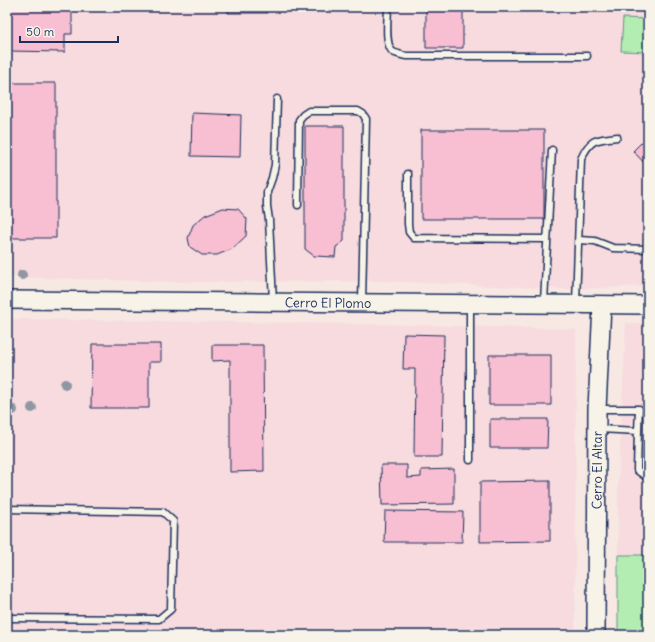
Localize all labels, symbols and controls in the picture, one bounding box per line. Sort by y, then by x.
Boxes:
scale bar [20,18,118,44]
text: 50 m [26,24,55,39]
street label: Cerro El Plomo [285,294,371,311]
street label: Cerro El Altar [588,430,605,509]

